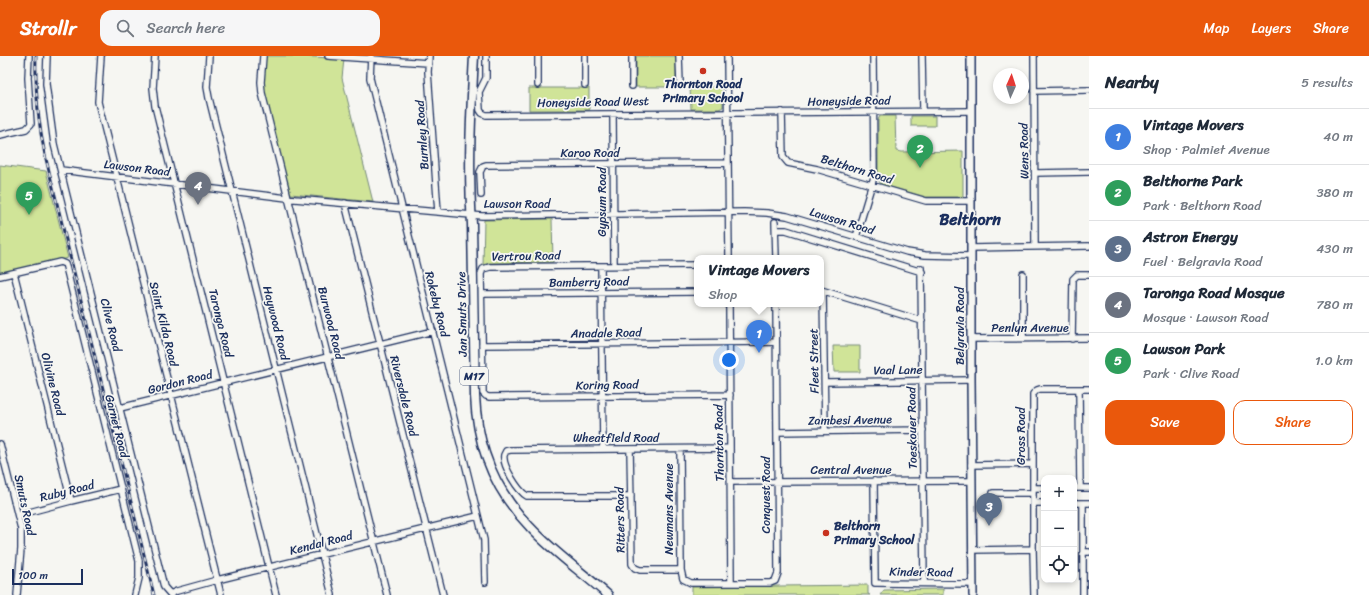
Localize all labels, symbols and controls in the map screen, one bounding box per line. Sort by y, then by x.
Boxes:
search box [100,10,380,46]
text: Strollr [20,12,76,45]
text: Search here [146,15,225,41]
text: Map [1204,16,1229,41]
text: Layers [1251,16,1291,41]
text: Share [1313,16,1349,41]
icon: search [114,17,136,39]
marker: Thornton Road Primary School [698,66,708,76]
text: Nearby [1105,67,1159,97]
north arrow [993,68,1029,104]
text: 5 results [1301,71,1353,94]
place label: Thornton Road Primary School [663,73,744,109]
street label: Honeyside Road [807,89,891,113]
street label: Honeyside Road West [537,90,649,114]
street label: Burnley Road [409,99,435,171]
text: Vintage Movers [1143,112,1244,138]
street label: Wens Road [1012,122,1035,179]
text: 1 [1115,125,1121,148]
text: 40 m [1323,125,1353,148]
pin: 2 [907,135,933,168]
text: Shop · Palmiet Avenue [1143,138,1270,161]
street label: Karoo Road [560,142,621,164]
street label: Belthorn Road [818,148,897,191]
street label: Lawson Road [103,153,173,183]
street label: Gypsum Road [591,167,613,237]
text: Belthorne Park [1143,168,1243,194]
pin: 4 [185,172,211,205]
text: 2 [1114,181,1122,204]
text: 380 m [1316,181,1353,204]
pin: 5 [16,182,42,215]
street label: Lawson Road [484,193,552,215]
text: Park · Belthorn Road [1143,194,1261,217]
street label: Lawson Road [807,201,879,242]
district label: Belthorn [939,205,1001,234]
text: Astron Energy [1143,224,1238,250]
text: 3 [1114,237,1122,260]
text: 430 m [1316,237,1353,260]
street label: Vertrou Road [491,244,562,268]
text: Fuel · Belgravia Road [1143,250,1262,273]
popup [694,255,824,307]
text: Vintage Movers [709,257,809,283]
street label: Rokeby Road [418,269,456,341]
street label: Bamberry Road [549,270,630,294]
street label: Jan Smuts Drive [450,271,474,358]
street label: Saint Kilda Road [143,279,185,369]
text: Taronga Road Mosque [1143,280,1285,306]
street label: Haywood Road [256,283,296,364]
text: Shop [709,283,737,306]
street label: Burwood Road [311,284,351,363]
street label: Belgravia Road [949,285,971,365]
street label: Taronga Road [202,286,241,361]
text: 4 [1114,293,1122,316]
text: 780 m [1316,293,1353,316]
street label: Clive Road [94,296,128,355]
text: Mosque · Lawson Road [1143,306,1268,329]
street label: Penlyn Avenue [991,317,1069,339]
pin: 1 [746,320,772,353]
street label: Anadale Road [569,321,643,345]
street label: Fleet Street [802,328,826,394]
text: Lawson Park [1143,336,1225,362]
text: 5 [1114,349,1122,372]
text: 1.0 km [1315,349,1353,372]
street label: Olivine Road [35,350,72,420]
your location [719,350,739,370]
street label: Riversdale Road [383,353,425,440]
street label: Vaal Lane [873,359,923,381]
text: Park · Clive Road [1143,362,1239,385]
street label: Gordon Road [145,363,216,401]
road number: M17 [460,367,488,385]
street label: Koring Road [575,373,640,397]
street label: Toeskouer Road [900,385,924,469]
street label: Garnet Road [99,392,136,462]
button: Save [1105,400,1225,445]
button: Share [1233,400,1353,445]
street label: Thornton Road [707,404,731,482]
street label: Gross Road [1010,405,1032,465]
street label: Zambesi Avenue [808,408,892,432]
street label: Wheatfield Road [573,427,660,449]
street label: Conquest Road [755,456,777,534]
street label: Central Avenue [810,459,892,481]
street label: Newmans Avenue [658,463,680,555]
street label: Smuts Road [8,472,43,539]
street label: Ruby Road [37,473,97,508]
map controls [1041,475,1077,583]
button: + [1041,475,1077,511]
street label: Ritters Road [608,486,632,553]
pin: 3 [976,493,1002,526]
button: − [1041,511,1077,547]
place label: Belthorn Primary School [834,515,915,551]
street label: Kendal Road [287,524,357,561]
marker: Belthorn Primary School [821,528,831,538]
button: locate [1041,547,1077,583]
street label: Kinder Road [889,560,954,584]
text: 100 m [18,566,48,585]
scale bar [12,567,83,586]

